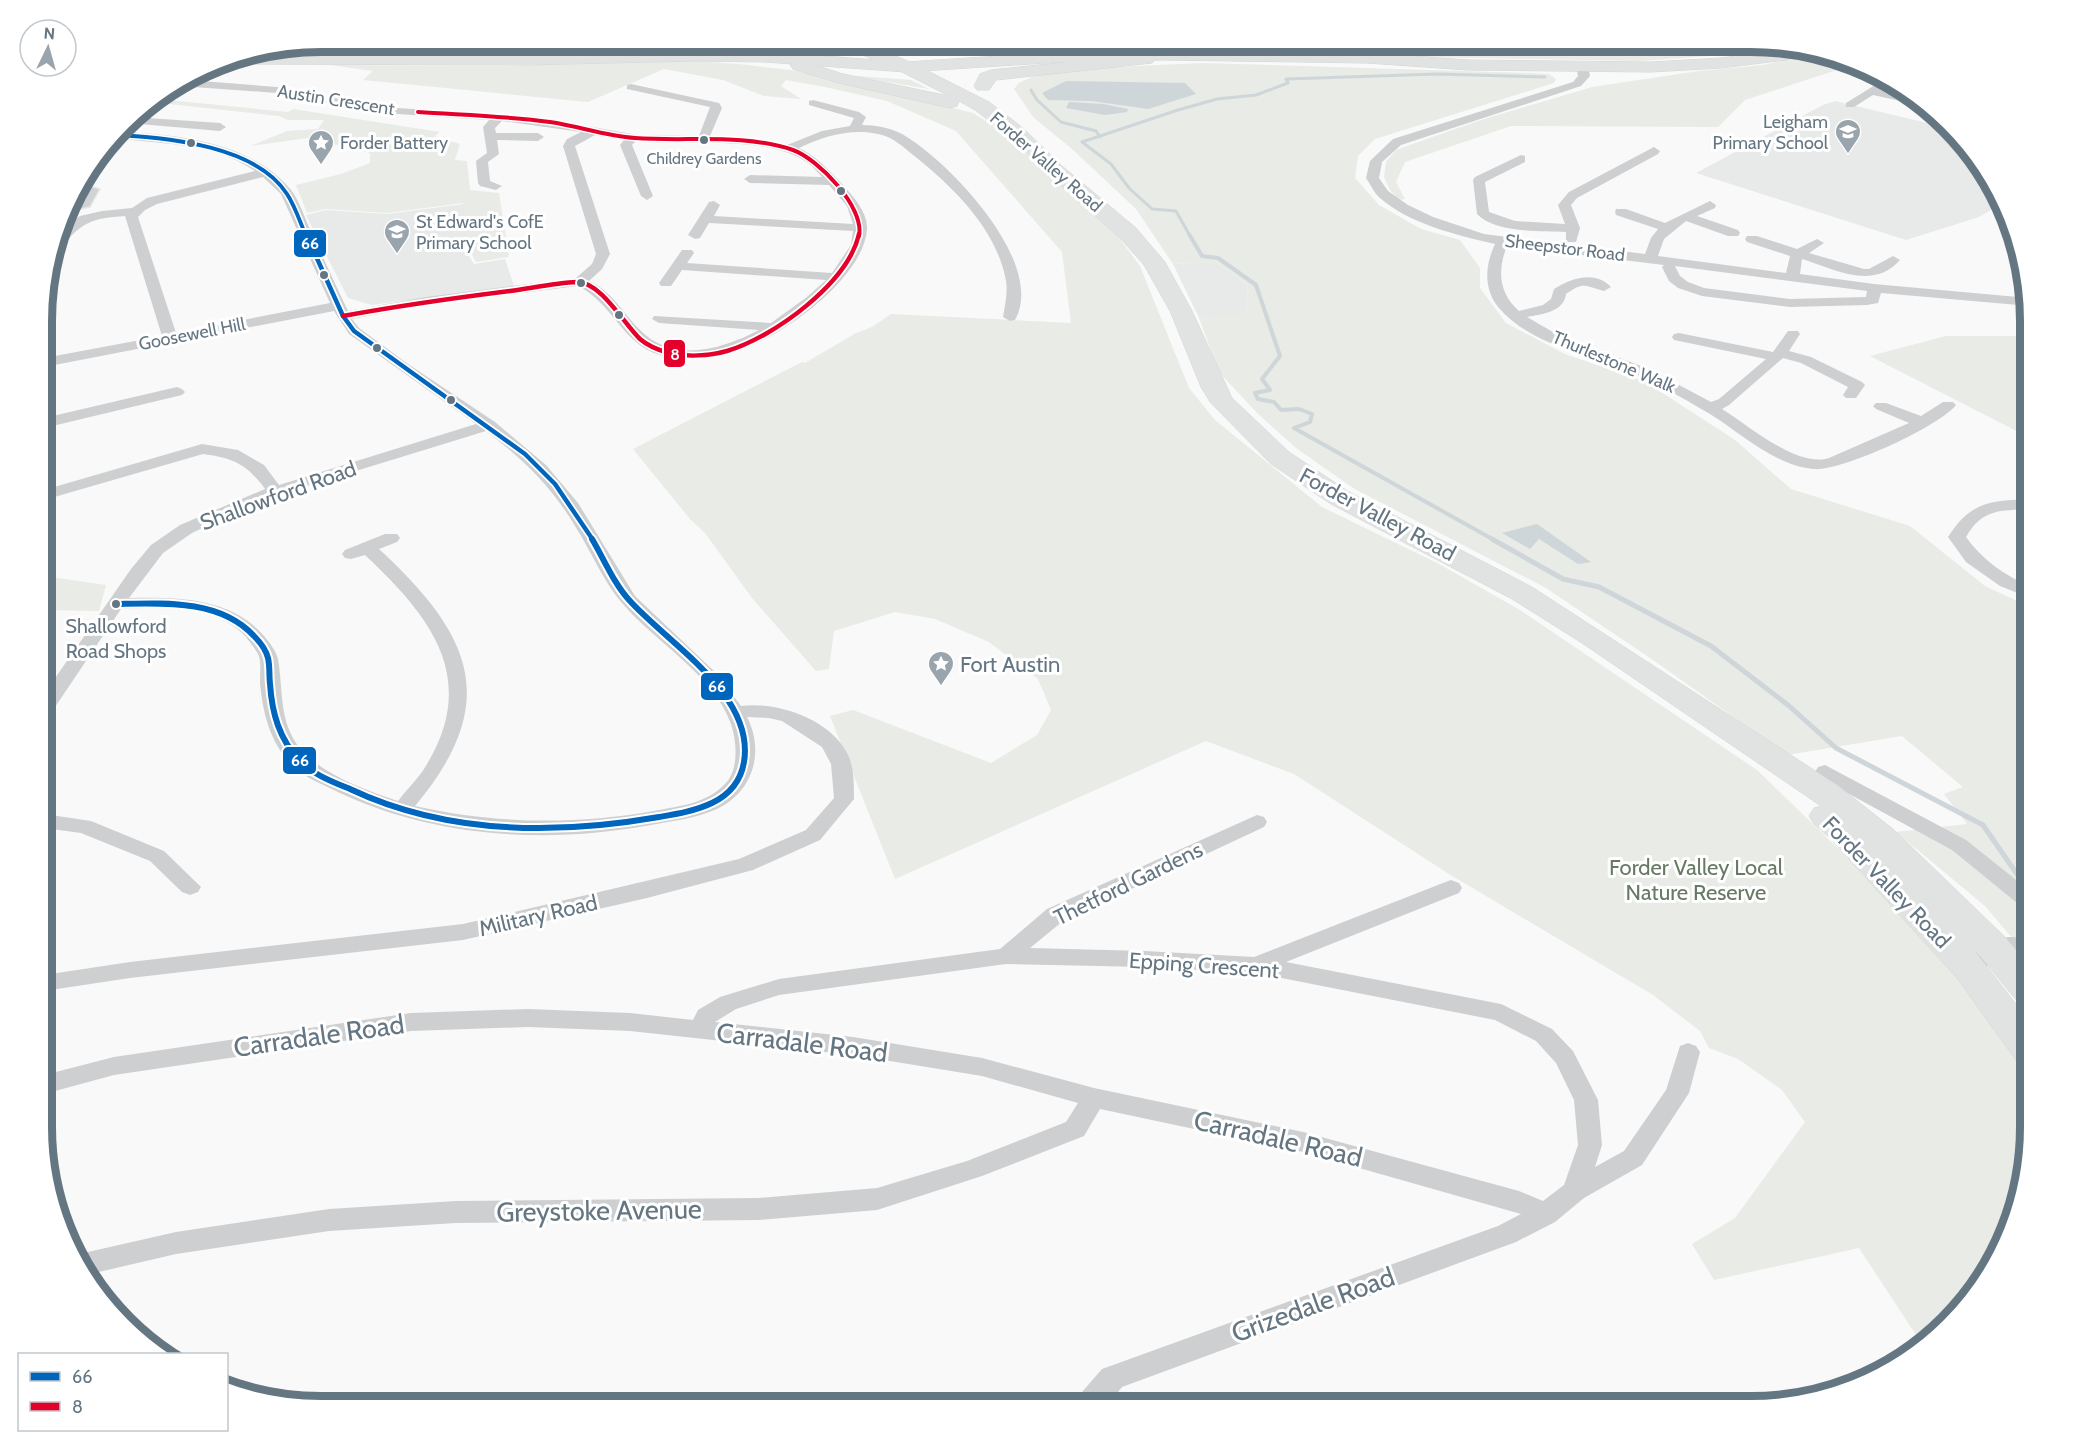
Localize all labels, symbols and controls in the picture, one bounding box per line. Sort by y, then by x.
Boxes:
north arrow [18,18,78,78]
text: N [43,24,56,44]
street label: Austin Crescent [276,80,396,120]
street label: Forder Valley Road [985,107,1107,217]
place label: Leigham Primary School [1713,111,1829,154]
school or university icon: Leigham Primary School [1833,117,1863,155]
place icon: Forder Battery [306,128,336,166]
place label: Forder Battery [340,132,448,154]
marker: Childrey Gardens [698,134,710,146]
unlabelled marker [185,137,197,149]
place label: Childrey Gardens [646,149,762,168]
unlabelled marker [835,185,847,197]
place label: St Edward's CofE Primary School [416,211,544,254]
school or university icon: St Edward's CofE Primary School [382,217,412,255]
line badge: 66 [293,229,327,258]
street label: Sheepstor Road [1504,230,1626,266]
text: 66 [301,234,319,253]
unlabelled marker [318,269,330,281]
unlabelled marker [575,277,587,289]
unlabelled marker [613,309,625,321]
street label: Goosewell Hill [137,313,248,355]
street label: Thurlestone Walk [1549,326,1680,398]
line badge: 8 [663,339,686,368]
unlabelled marker [371,342,383,354]
text: 8 [670,345,680,364]
unlabelled marker [445,394,457,406]
street label: Shallowford Road [196,455,360,536]
street label: Forder Valley Road [1295,462,1460,567]
marker: Shallowford Road Shops [110,598,122,610]
place label: Shallowford Road Shops [65,614,167,663]
place icon: Fort Austin [926,649,956,687]
place label: Fort Austin [960,651,1060,678]
line badge: 66 [700,672,734,701]
text: 66 [708,677,726,696]
line badge: 66 [282,746,317,775]
text: 66 [291,751,309,770]
street label: Forder Valley Road [1817,811,1956,954]
street label: Thetford Gardens [1049,836,1207,931]
park label: Forder Valley Local Nature Reserve [1609,854,1784,906]
street label: Military Road [476,889,600,942]
street label: Epping Crescent [1128,947,1281,984]
street label: Carradale Road [231,1007,406,1064]
street label: Carradale Road [715,1016,889,1069]
street label: Carradale Road [1191,1103,1366,1174]
street label: Greystoke Avenue [496,1192,702,1229]
street label: Grizedale Road [1227,1260,1399,1349]
legend [18,1353,228,1431]
text: 66 [72,1366,92,1388]
text: 8 [72,1396,83,1418]

